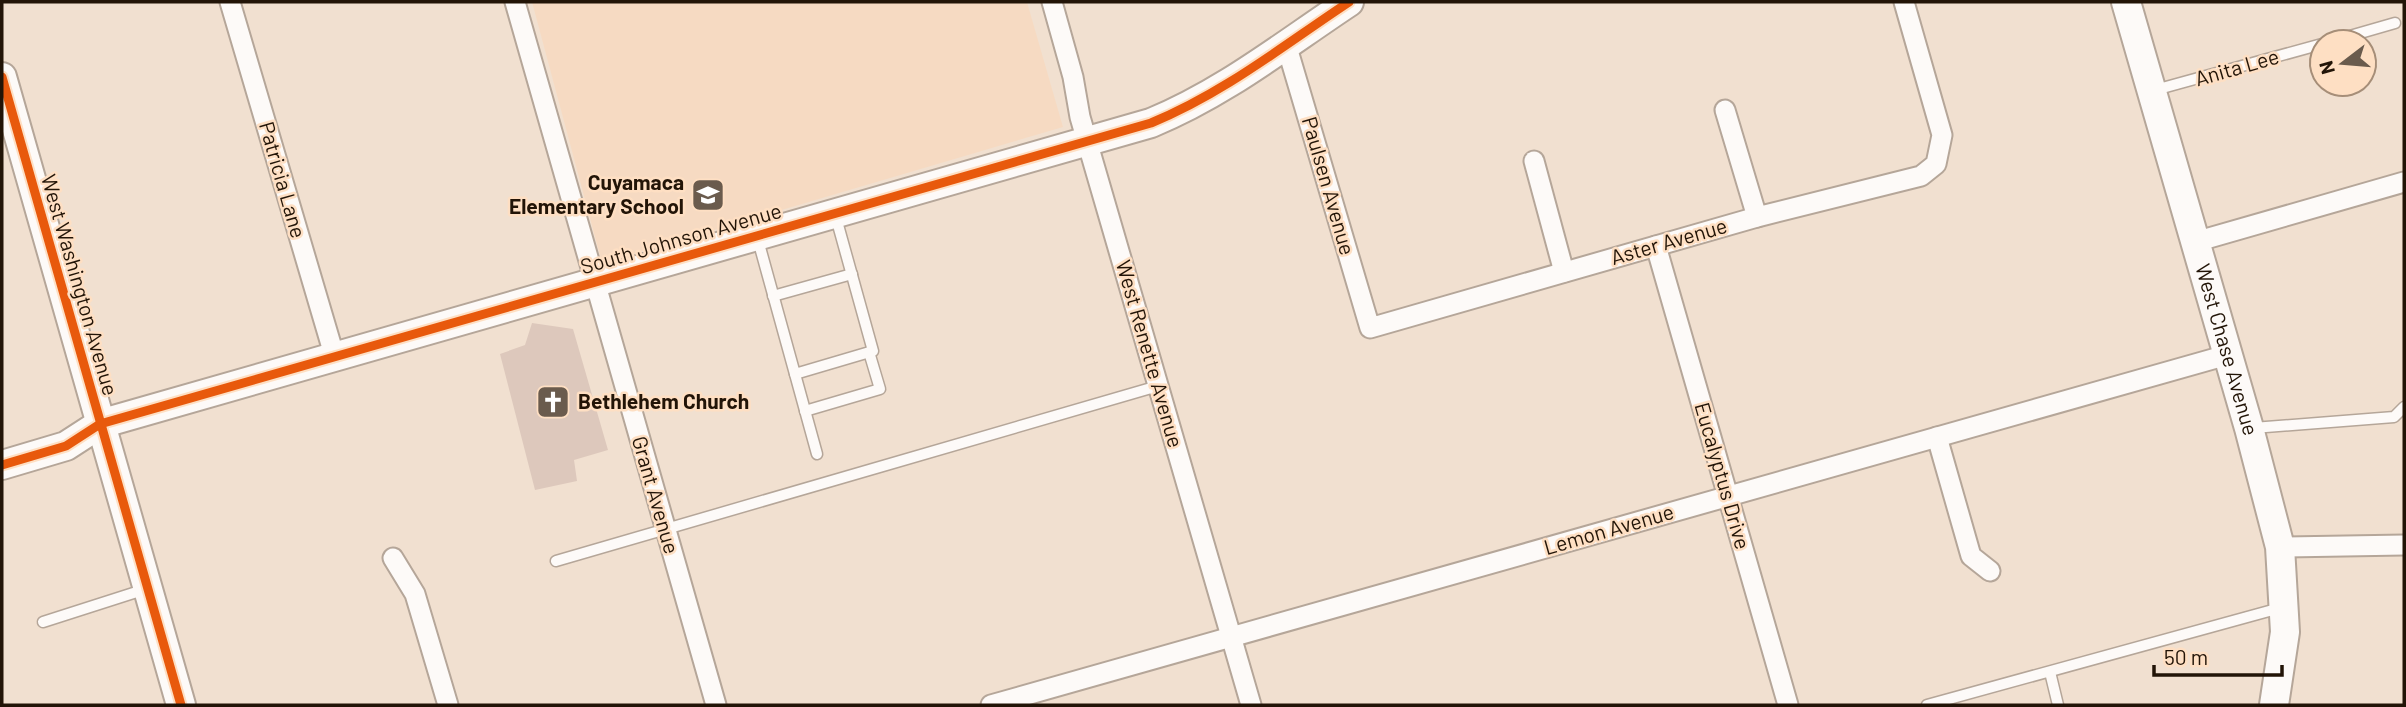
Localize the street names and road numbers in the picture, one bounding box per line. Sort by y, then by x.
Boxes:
street label: Anita Lee [2192,43,2282,90]
street label: Paulsen Avenue [1298,114,1361,258]
street label: Patricia Lane [255,119,312,241]
street label: West Washington Avenue [37,171,124,398]
street label: South Johnson Avenue [577,197,784,278]
street label: Aster Avenue [1607,212,1730,269]
street label: West Renette Avenue [1112,257,1189,450]
street label: West Chase Avenue [2191,261,2264,438]
street label: Eucalyptus Drive [1691,399,1756,552]
street label: Grant Avenue [628,433,685,556]
street label: Lemon Avenue [1541,498,1676,559]

